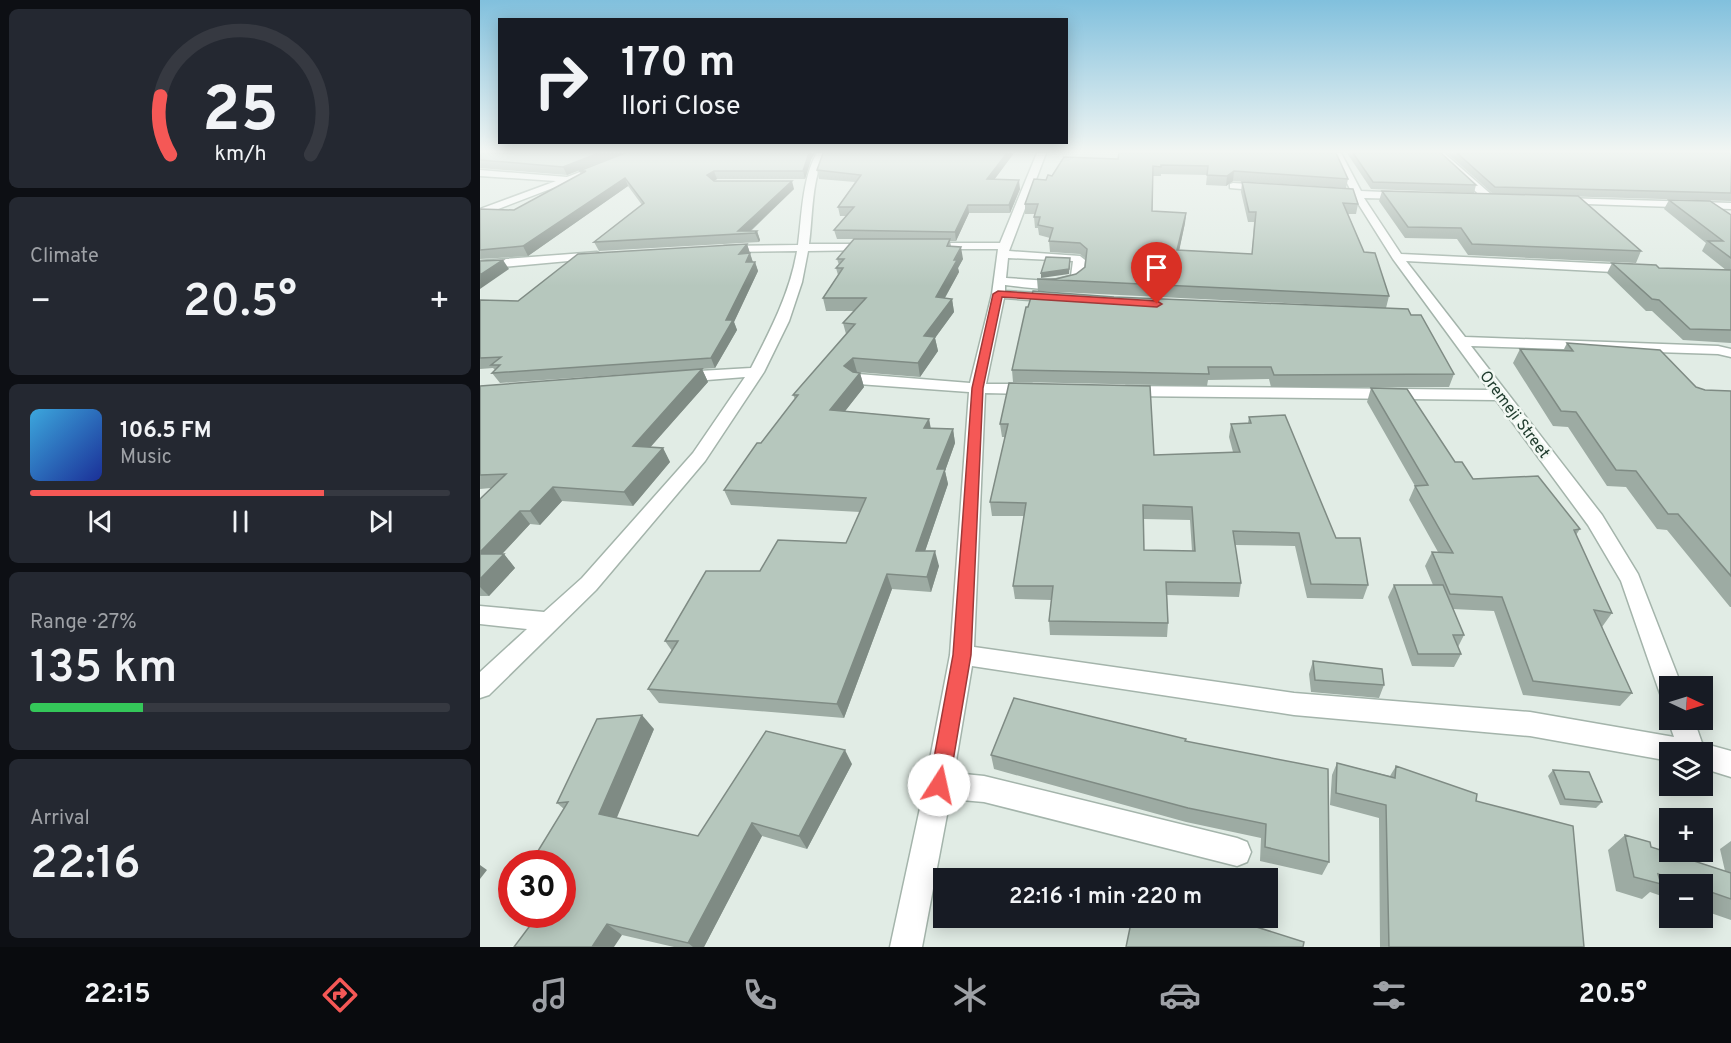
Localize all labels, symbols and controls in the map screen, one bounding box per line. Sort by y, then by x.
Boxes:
text: 170 m [621,38,735,91]
icon: right [522,42,600,120]
text: 25 [202,74,278,153]
text: Ilori Close [621,90,740,124]
text: km/h [214,142,266,169]
pin [1131,242,1182,304]
text: Climate [30,244,99,270]
icon: arrive [1140,251,1173,284]
text: 20.5° [183,275,297,332]
text: − [30,282,51,324]
text: + [429,282,450,324]
street label: Oremeji Street [1475,367,1553,463]
text: 106.5 FM [120,418,212,445]
text: Music [120,445,172,471]
icon: previous [84,505,117,538]
icon: pause [224,505,257,538]
icon: next [364,505,397,538]
text: Range · 27% [30,610,137,636]
text: 135 km [30,641,177,698]
north arrow [1659,676,1713,730]
map controls [1659,676,1713,928]
button: layers [1659,742,1713,796]
position arrow [907,753,971,817]
text: Arrival [30,806,90,832]
button: + [1659,808,1713,862]
text: 22:16 [30,837,141,894]
speed limit sign: 30 [498,850,576,928]
button: − [1659,874,1713,928]
text: 22:16 · 1 min · 220 m [1009,884,1202,911]
icon: directions [319,974,361,1016]
icon: music [529,974,571,1016]
icon: phone [739,974,781,1016]
icon: climate [949,974,991,1016]
icon: car [1159,974,1201,1016]
icon: filters [1368,974,1410,1016]
text: 22:15 [84,978,151,1012]
text: 20.5° [1578,978,1647,1012]

